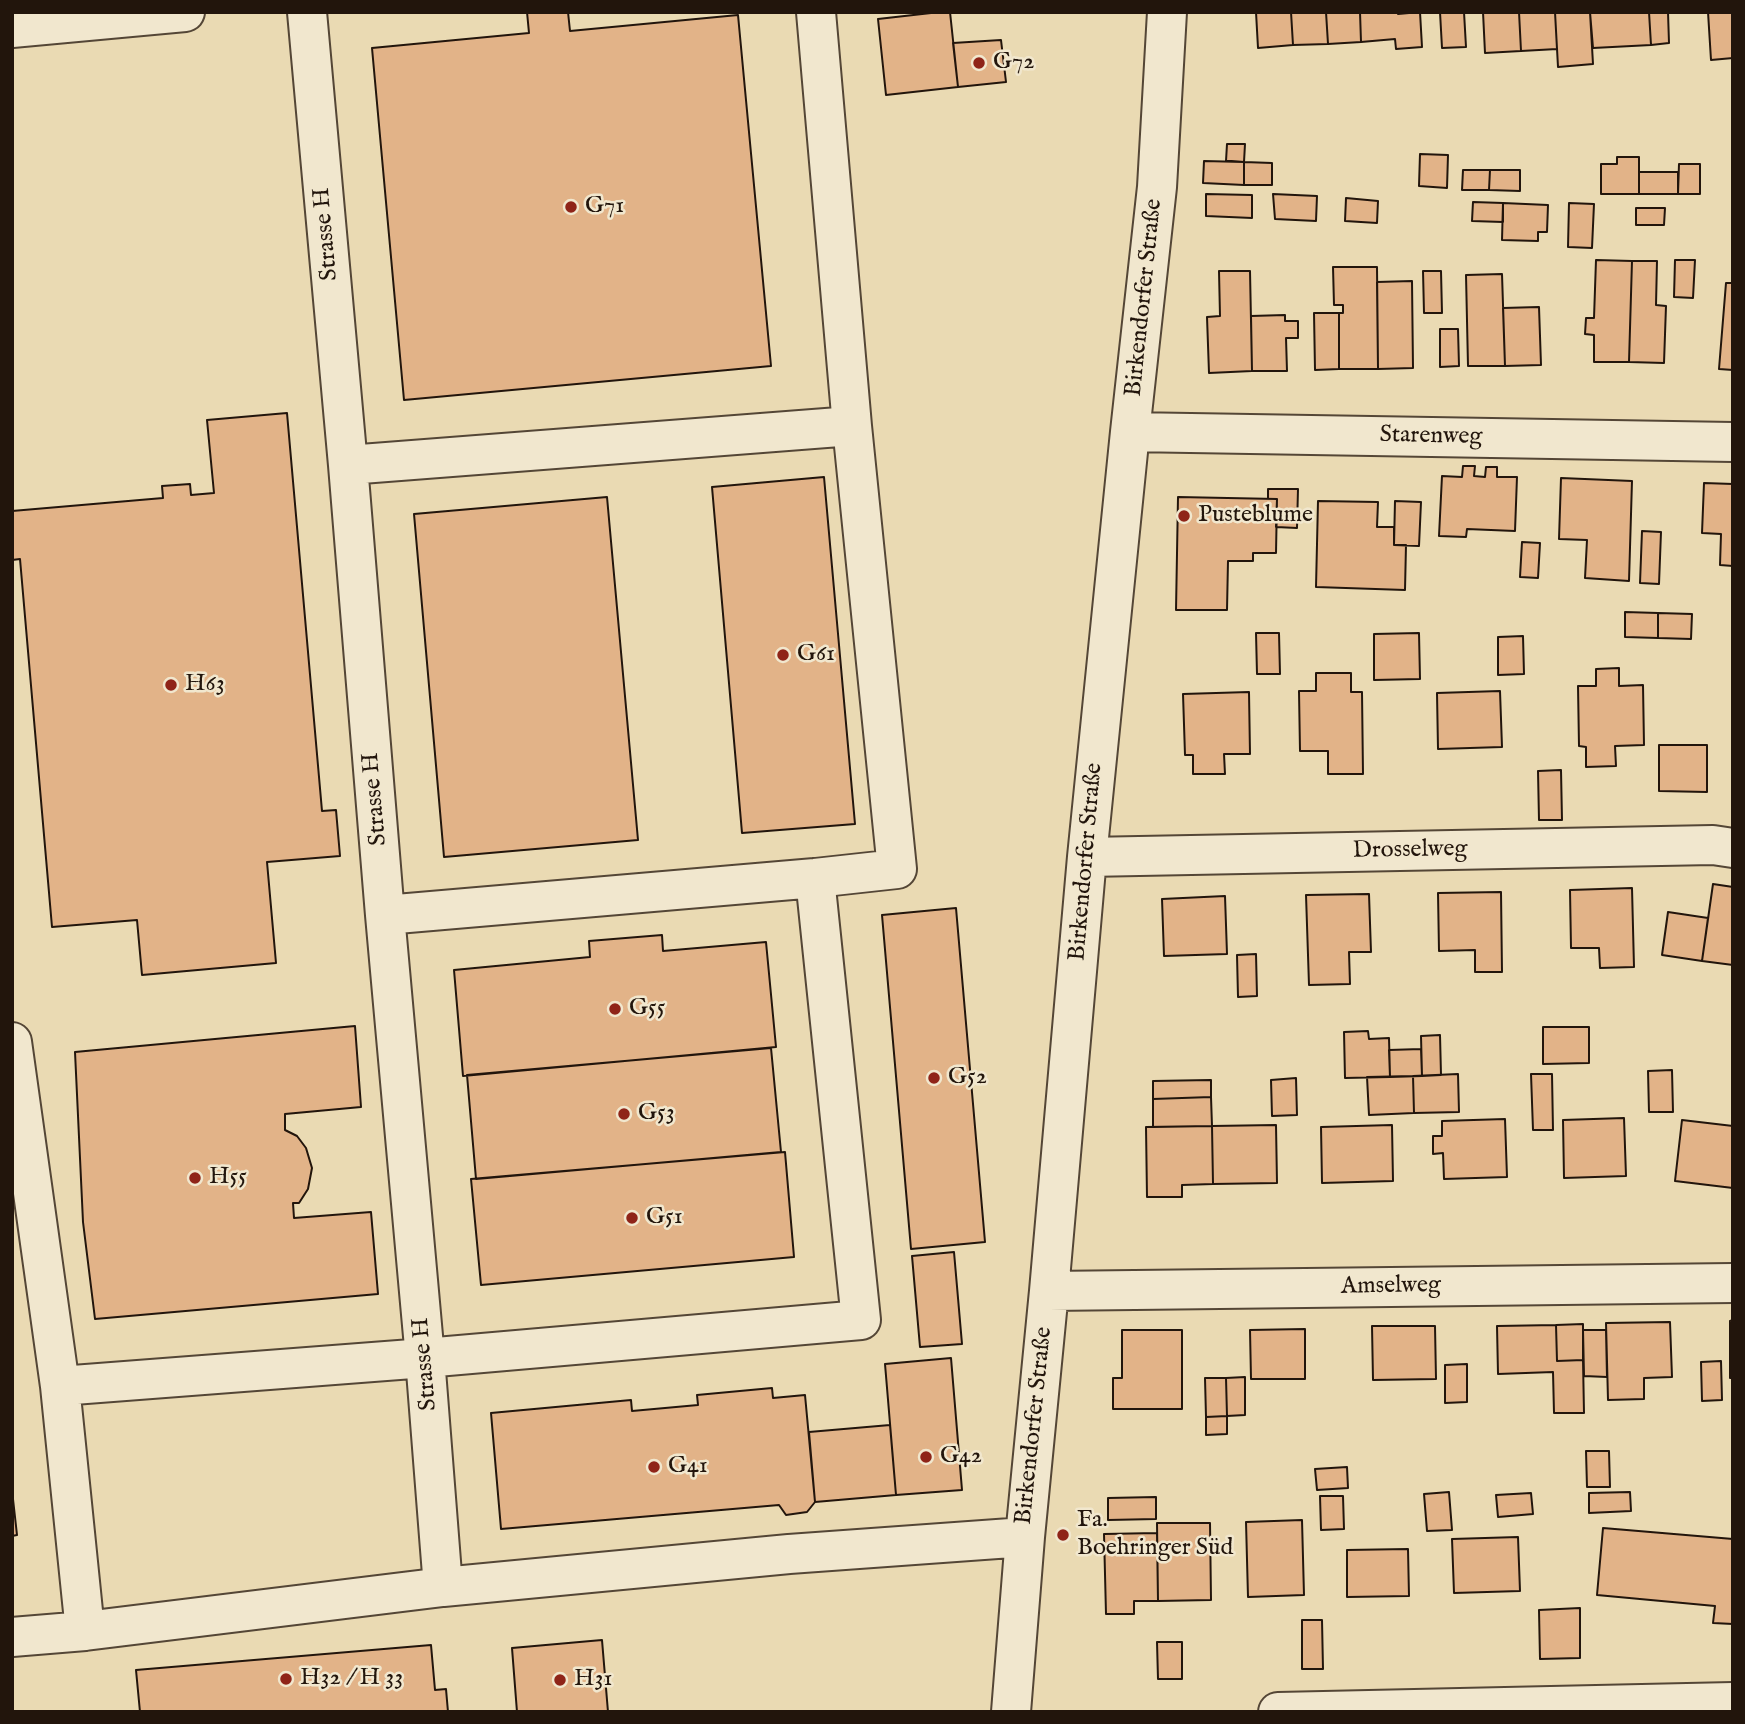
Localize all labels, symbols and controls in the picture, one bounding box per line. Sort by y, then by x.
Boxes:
place label: G72 [993,49,1035,77]
marker: G72 [971,55,987,71]
street label: Strasse H [309,186,345,282]
place label: G71 [585,193,624,221]
street label: Birkendorfer Straße [1120,198,1170,398]
marker: G71 [563,199,579,215]
street label: Starenweg [1379,422,1483,452]
place label: Pusteblume [1198,502,1313,530]
marker: Pusteblume [1176,508,1192,524]
place label: G61 [797,641,835,669]
marker: G61 [775,647,791,663]
place label: H63 [185,671,225,699]
marker: H63 [163,677,179,693]
street label: Strasse H [358,751,394,847]
street label: Birkendorfer Straße [1064,762,1110,962]
street label: Drosselweg [1352,836,1468,866]
place label: G55 [629,995,665,1023]
marker: G55 [607,1001,623,1017]
place label: G52 [948,1064,987,1092]
marker: G52 [926,1070,942,1086]
place label: G53 [638,1100,675,1128]
marker: G53 [616,1106,632,1122]
place label: H55 [209,1164,247,1192]
marker: H55 [187,1170,203,1186]
place label: G51 [646,1204,683,1232]
marker: G51 [624,1210,640,1226]
street label: Amselweg [1341,1272,1441,1302]
street label: Strasse H [408,1316,444,1412]
street label: Birkendorfer Straße [1010,1326,1060,1526]
place label: G42 [940,1443,982,1471]
marker: G42 [918,1449,934,1465]
place label: G41 [668,1453,708,1481]
marker: G41 [646,1459,662,1475]
place label: Fa. Boehringer Süd [1077,1507,1233,1563]
marker: Fa. Boehringer Süd [1055,1527,1071,1543]
place label: H32 / H 33 [300,1665,403,1693]
place label: H31 [574,1666,613,1694]
marker: H32 / H 33 [278,1671,294,1687]
marker: H31 [552,1672,568,1688]

